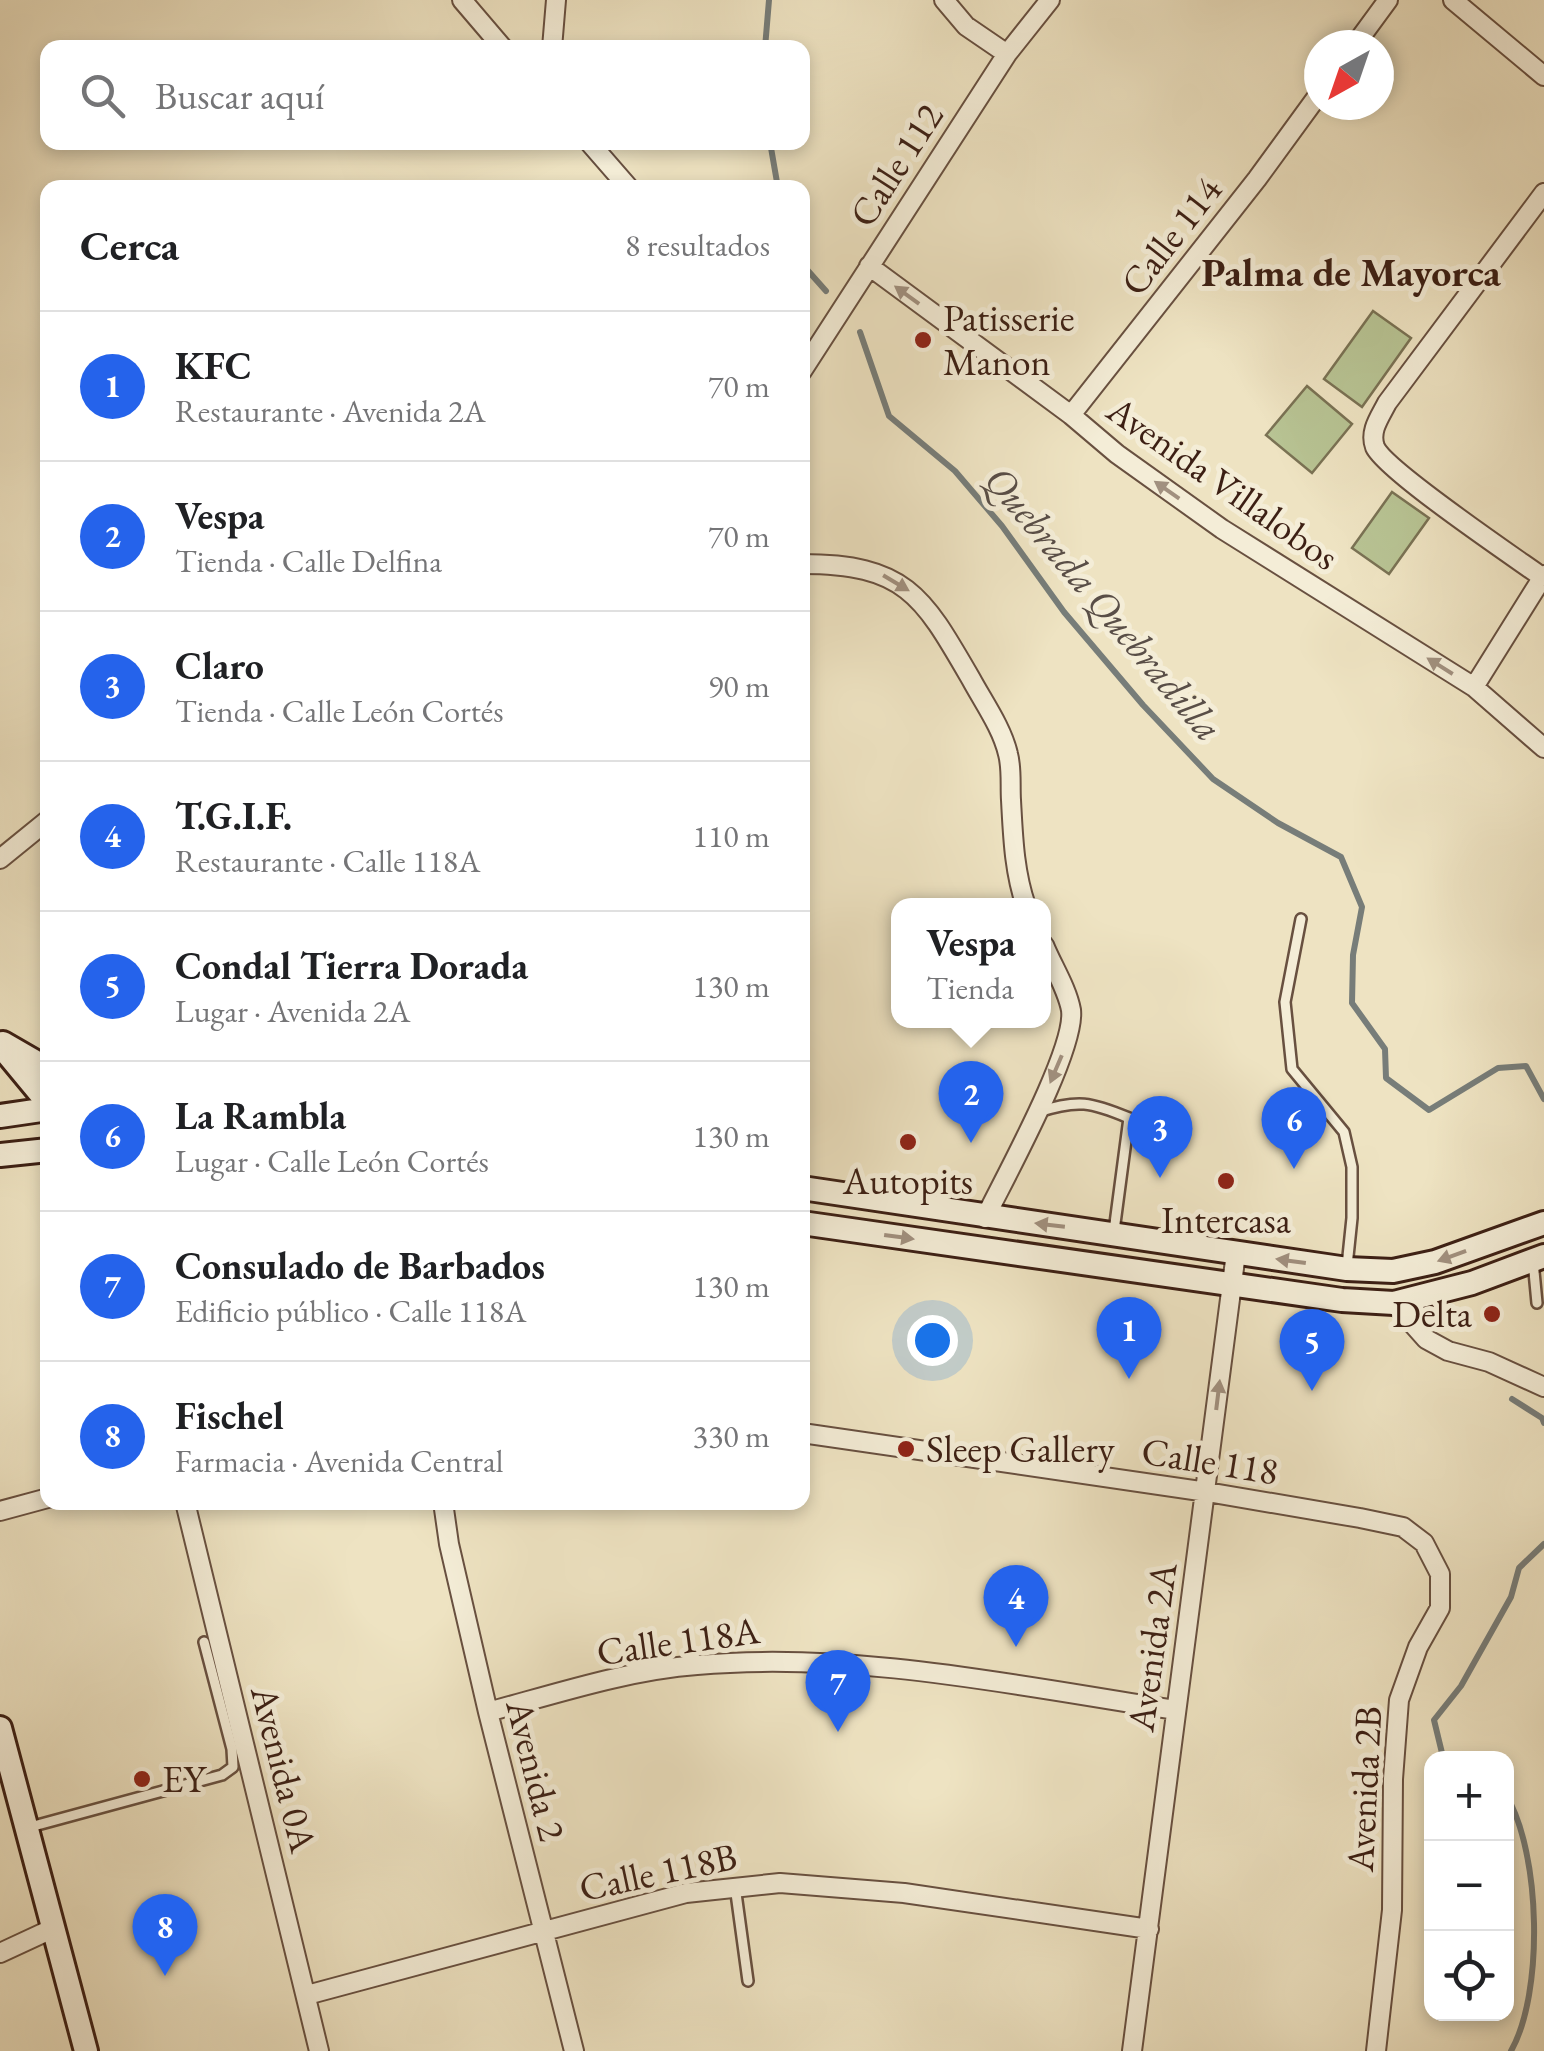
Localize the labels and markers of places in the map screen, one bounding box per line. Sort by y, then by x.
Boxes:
place label: Patisserie Manon [943,293,1075,386]
marker: Patisserie Manon [912,329,934,351]
pin: 2 [938,1060,1004,1143]
pin: 6 [1262,1086,1326,1169]
pin: 3 [1128,1096,1192,1178]
marker: Autopits [897,1131,919,1153]
place label: Autopits [842,1156,973,1205]
marker: Intercasa [1215,1170,1237,1192]
place label: Intercasa [1161,1195,1292,1244]
place label: Delta [1392,1289,1473,1338]
pin: 1 [1096,1296,1162,1379]
marker: Delta [1481,1303,1503,1325]
pin: 5 [1280,1308,1344,1391]
place label: Sleep Gallery [926,1424,1115,1473]
marker: Sleep Gallery [895,1438,917,1460]
pin: 4 [984,1564,1048,1647]
pin: 7 [806,1650,870,1732]
place label: EY [162,1754,207,1803]
marker: EY [131,1768,153,1790]
pin: 8 [132,1894,198,1976]

